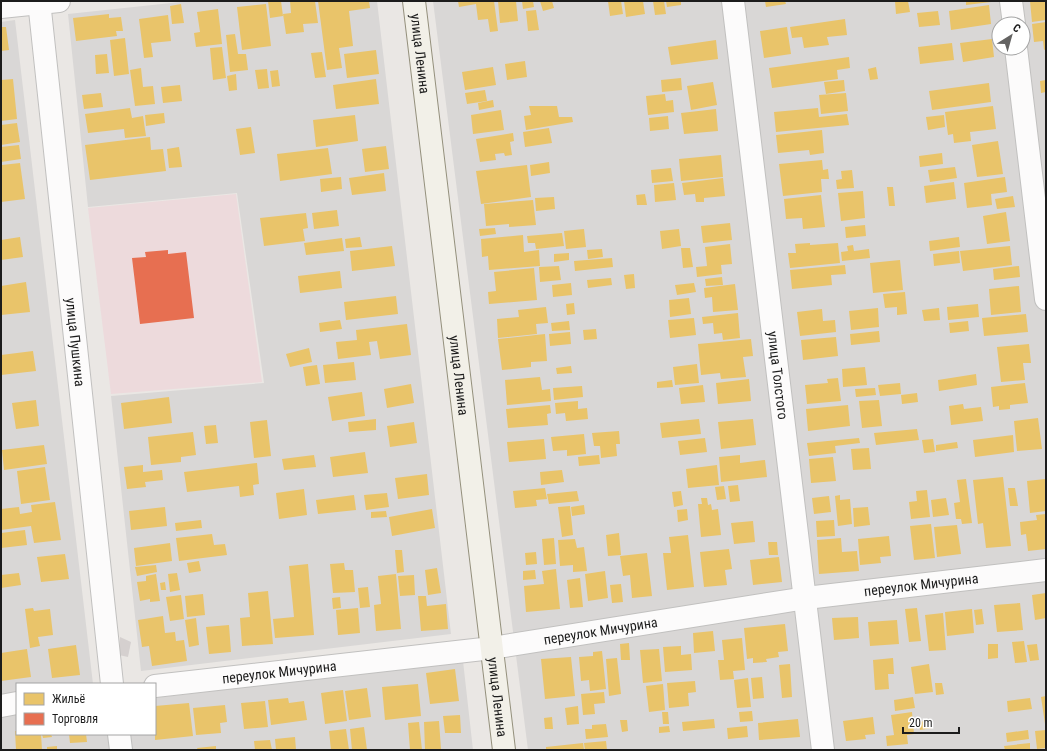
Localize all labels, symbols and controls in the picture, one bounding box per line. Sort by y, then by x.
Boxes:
street label: улица Ленина [408,13,433,95]
north arrow [991,16,1031,56]
text: С [1010,21,1023,35]
street label: улица Пушкина [63,297,88,387]
street label: улица Толстого [765,330,791,420]
street label: улица Ленина [446,334,472,416]
street label: переулок Мичурина [863,570,979,599]
street label: переулок Мичурина [542,614,659,648]
street label: улица Ленина [485,656,510,738]
street label: переулок Мичурина [221,658,337,686]
legend [16,683,156,735]
text: Жильё [52,692,85,706]
scale bar [903,709,959,735]
text: Торговля [52,712,98,726]
text: 20 m [909,716,933,730]

